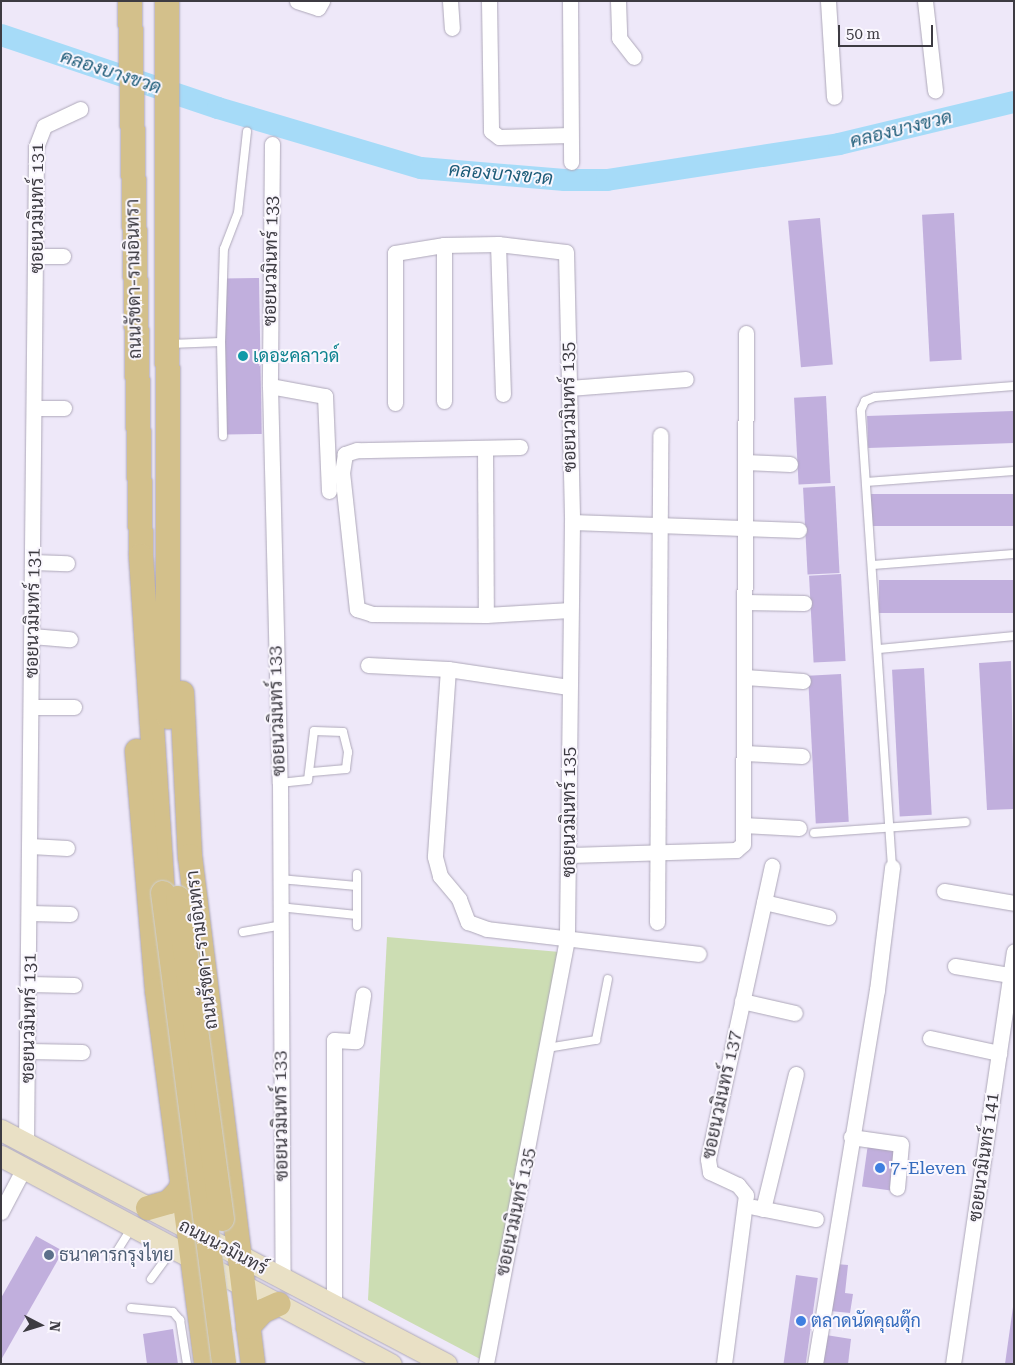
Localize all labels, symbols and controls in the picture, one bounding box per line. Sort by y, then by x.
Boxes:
scale bar [840,15,935,47]
text: 50 m [846,25,880,43]
water label: คลองบางขวด [58,45,164,99]
water label: คลองบางขวด [847,105,955,153]
street label: ซอยนวมินทร์ 131 [26,143,48,273]
water label: คลองบางขวด [448,158,554,190]
street label: ซอยนวมินทร์ 133 [259,196,283,326]
street label: ถนนรัชดา-รามอินทรา [122,199,146,359]
street label: ซอยนวมินทร์ 135 [557,342,581,472]
place label: เดอะคลาวด์ [253,345,339,367]
marker: เดอะคลาวด์ [237,350,249,362]
street label: ซอยนวมินทร์ 131 [21,548,45,678]
street label: ซอยนวมินทร์ 133 [264,645,290,777]
street label: ซอยนวมินทร์ 135 [558,747,580,877]
street label: ถนนรัชดา-รามอินทรา [182,869,222,1031]
street label: ซอยนวมินทร์ 131 [17,953,41,1083]
street label: ซอยนวมินทร์ 137 [698,1029,746,1161]
street label: ซอยนวมินทร์ 133 [269,1051,293,1181]
street label: ซอยนวมินทร์ 141 [964,1091,1004,1223]
street label: ซอยนวมินทร์ 135 [492,1146,540,1278]
place label: 7-Eleven [890,1157,966,1179]
marker: 7-Eleven [874,1162,886,1174]
street label: ถนนนวมินทร์ [175,1215,271,1279]
place label: ธนาคารกรุงไทย [59,1244,174,1266]
marker: ธนาคารกรุงไทย [43,1249,55,1261]
north arrow [15,1300,65,1350]
place label: ตลาดนัดคุณตุ๊ก [811,1310,921,1332]
marker: ตลาดนัดคุณตุ๊ก [795,1315,807,1327]
text: N [47,1320,63,1332]

